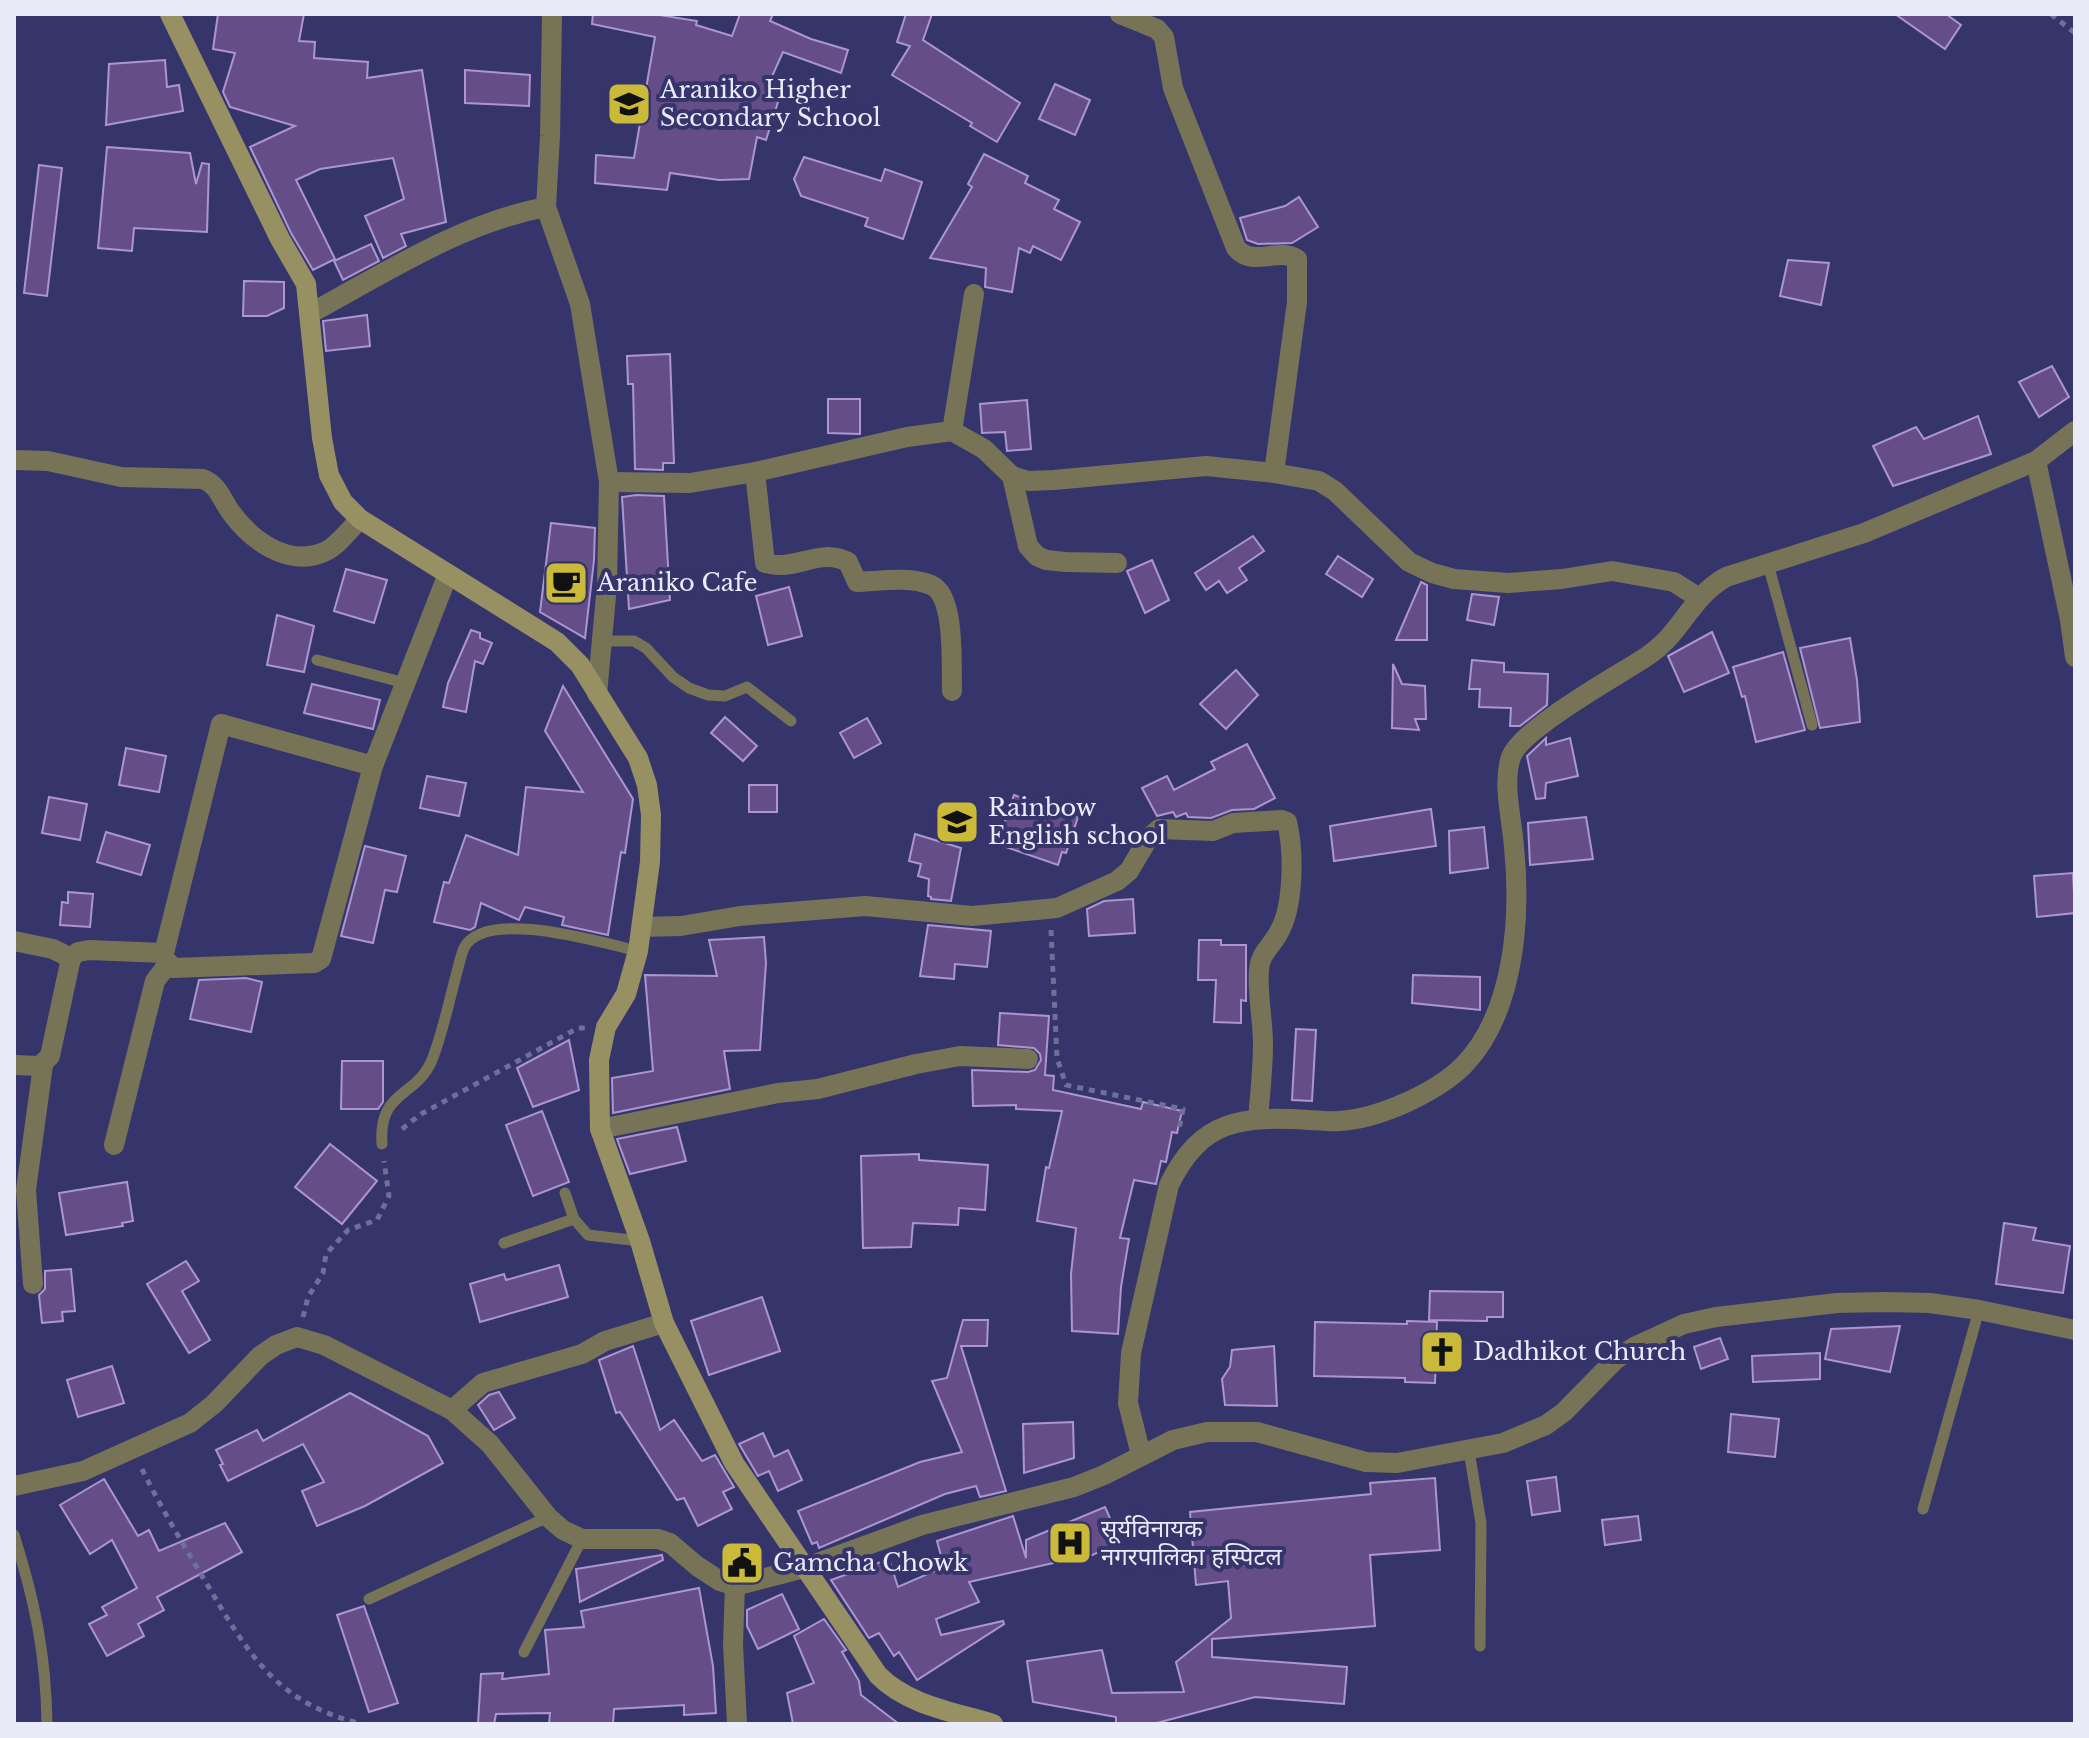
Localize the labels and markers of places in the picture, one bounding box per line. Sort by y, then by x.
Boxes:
place label: Araniko Higher Secondary School [659,75,881,132]
school or university icon: Araniko Higher Secondary School [605,80,653,128]
cafe icon: Araniko Cafe [542,559,590,607]
place label: Araniko Cafe [596,568,757,597]
place label: Rainbow English school [988,793,1166,850]
school or university icon: Rainbow English school [933,798,981,846]
church icon: Dadhikot Church [1418,1328,1466,1376]
place label: Dadhikot Church [1473,1337,1686,1366]
place label: सूर्यविनायक नगरपालिका हस्पिटल [1101,1514,1283,1571]
hospital icon: सूर्यविनायक नगरपालिका हस्पिटल [1046,1519,1094,1567]
public building icon: Gamcha Chowk [718,1539,766,1587]
place label: Gamcha Chowk [773,1548,969,1577]

